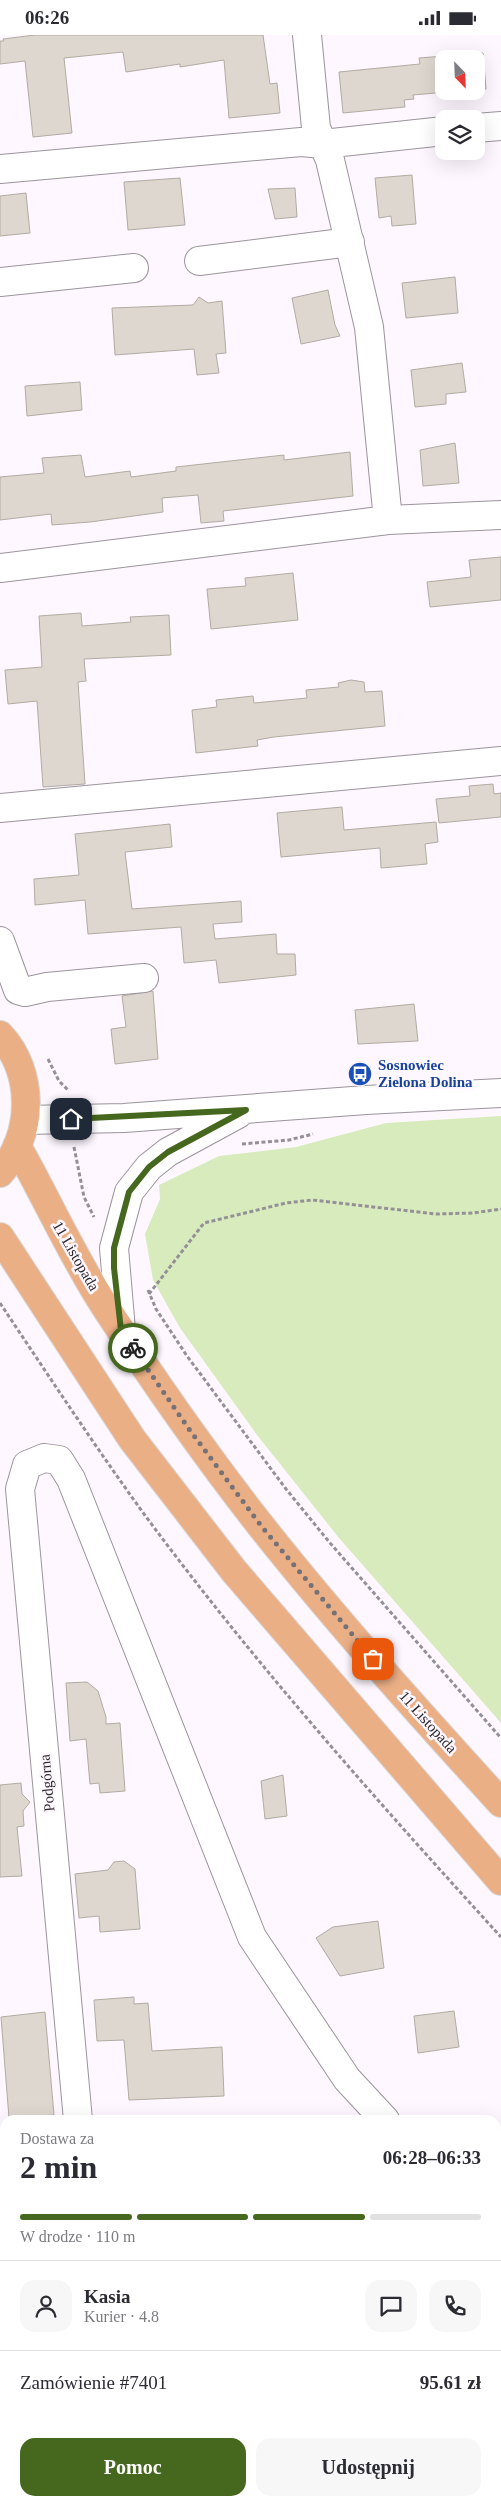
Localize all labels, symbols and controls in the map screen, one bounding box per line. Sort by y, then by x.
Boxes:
text: 06:26 [25,7,69,28]
north arrow [435,50,485,100]
map controls [435,50,485,160]
button: layers [435,110,485,160]
place label: Sosnowiec Zielona Dolina [378,1057,473,1090]
bus stop icon: Sosnowiec Zielona Dolina [347,1061,373,1087]
pin [50,1098,92,1140]
icon: home [57,1105,85,1133]
street label: 11 Listopada [50,1219,102,1294]
courier [108,1323,158,1373]
icon: bike [119,1334,147,1362]
pin [352,1638,394,1680]
icon: bag [359,1645,387,1673]
street label: 11 Listopada [396,1688,460,1756]
street label: Podgórna [36,1753,57,1812]
text: Dostawa za [20,2130,94,2147]
text: 06:28–06:33 [383,2147,481,2168]
text: 2 min [20,2149,97,2185]
text: W drodze · 110 m [20,2228,136,2245]
button: person [20,2280,72,2332]
button: chat [365,2280,417,2332]
button: phone [429,2280,481,2332]
text: Kasia [84,2286,130,2307]
text: Kurier · 4.8 [84,2308,159,2325]
text: Zamówienie #7401 [20,2372,167,2393]
text: 95.61 zł [420,2372,481,2393]
button: Pomoc [20,2438,246,2496]
button: Udostępnij [256,2438,481,2496]

